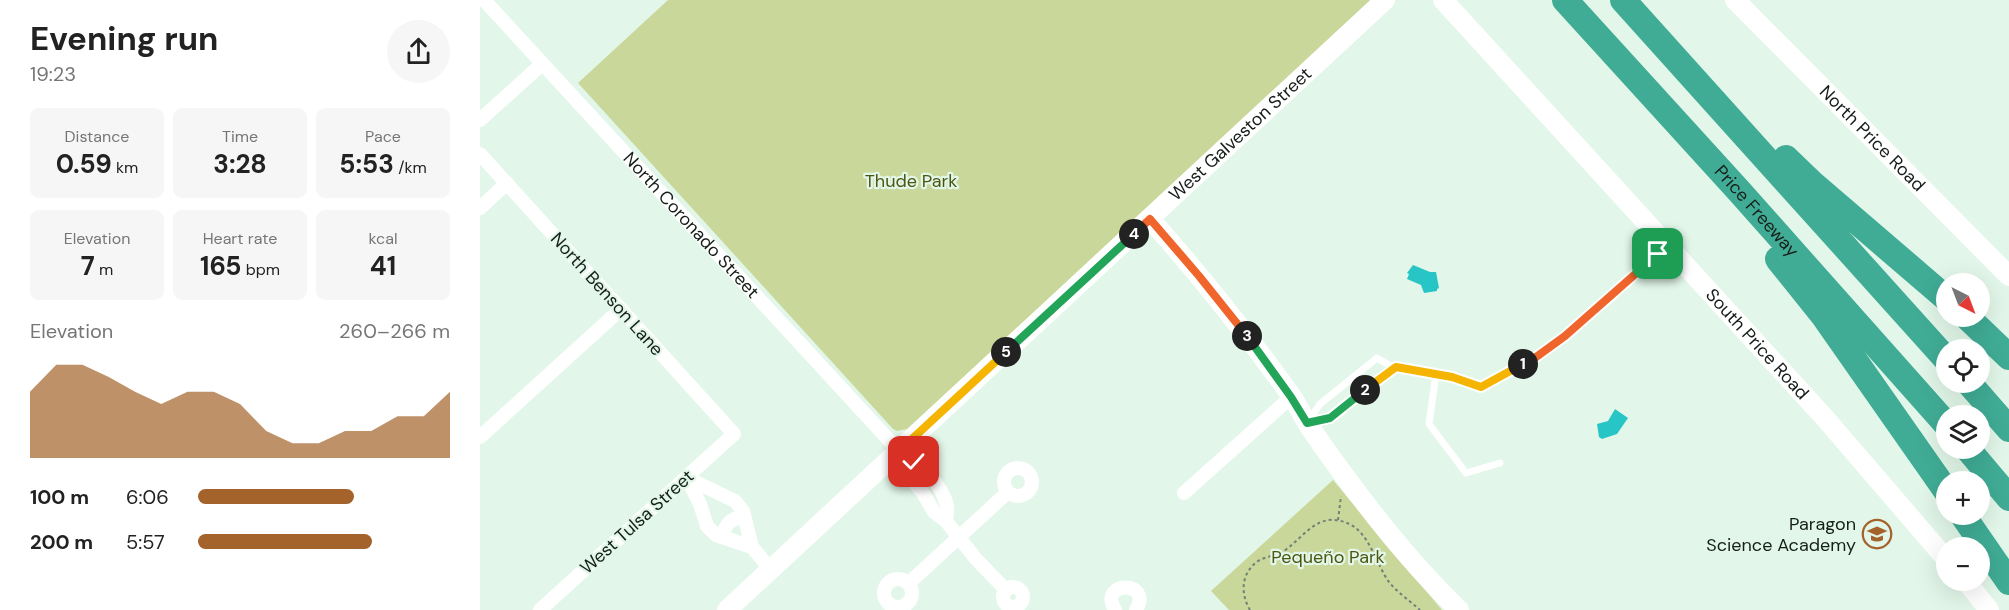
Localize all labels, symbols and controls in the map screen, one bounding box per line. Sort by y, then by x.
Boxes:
text: Evening run [30,17,218,60]
button: share [387,20,450,83]
text: 19:23 [30,61,76,87]
street label: West Galveston Street [1164,62,1317,206]
street label: North Price Road [1814,80,1930,197]
text: Distance [65,126,129,147]
text: Time [222,126,258,147]
text: Pace [365,126,401,147]
text: 0.59 [56,147,112,181]
text: 3:28 [213,147,267,181]
text: 5:53 [339,147,394,181]
street label: North Coronado Street [618,147,765,303]
text: km [112,157,138,178]
text: /km [394,157,427,178]
street label: Price Freeway [1709,160,1804,262]
park label: Thude Park [865,169,957,193]
pin: 4 [1119,219,1149,249]
text: 4 [1129,223,1139,244]
street label: North Benson Lane [545,227,669,361]
text: Elevation [64,228,130,249]
text: Heart rate [203,228,277,249]
text: kcal [369,228,397,249]
pin [1632,228,1683,279]
icon: arrive [1641,237,1674,270]
text: 7 [81,249,95,283]
text: 165 [200,249,242,283]
text: 41 [370,249,396,283]
text: m [95,259,113,280]
text: bpm [242,259,280,280]
north arrow [1936,273,1990,327]
map controls [1936,273,1990,591]
street label: South Price Road [1700,283,1814,405]
text: Elevation [30,318,113,344]
text: 260–266 m [339,318,450,344]
pin: 3 [1232,321,1262,351]
text: 3 [1242,325,1252,346]
pin: 5 [991,337,1021,367]
button: locate [1936,339,1990,393]
text: 5 [1001,341,1011,362]
pin: 1 [1508,349,1538,379]
text: 1 [1520,353,1526,374]
pin: 2 [1350,375,1380,405]
text: 2 [1360,379,1370,400]
button: layers [1936,405,1990,459]
pin [888,436,939,487]
icon: check [897,445,930,478]
street label: West Tulsa Street [575,464,699,580]
button: + [1936,471,1990,525]
text: 100 m [30,484,89,510]
text: 6:06 [126,484,169,510]
place label: Paragon Science Academy [1706,512,1856,557]
school or university icon: Paragon Science Academy [1861,518,1893,550]
text: 200 m [30,529,93,555]
text: 5:57 [126,529,165,555]
button: − [1936,537,1990,591]
park label: Pequeño Park [1271,545,1385,569]

